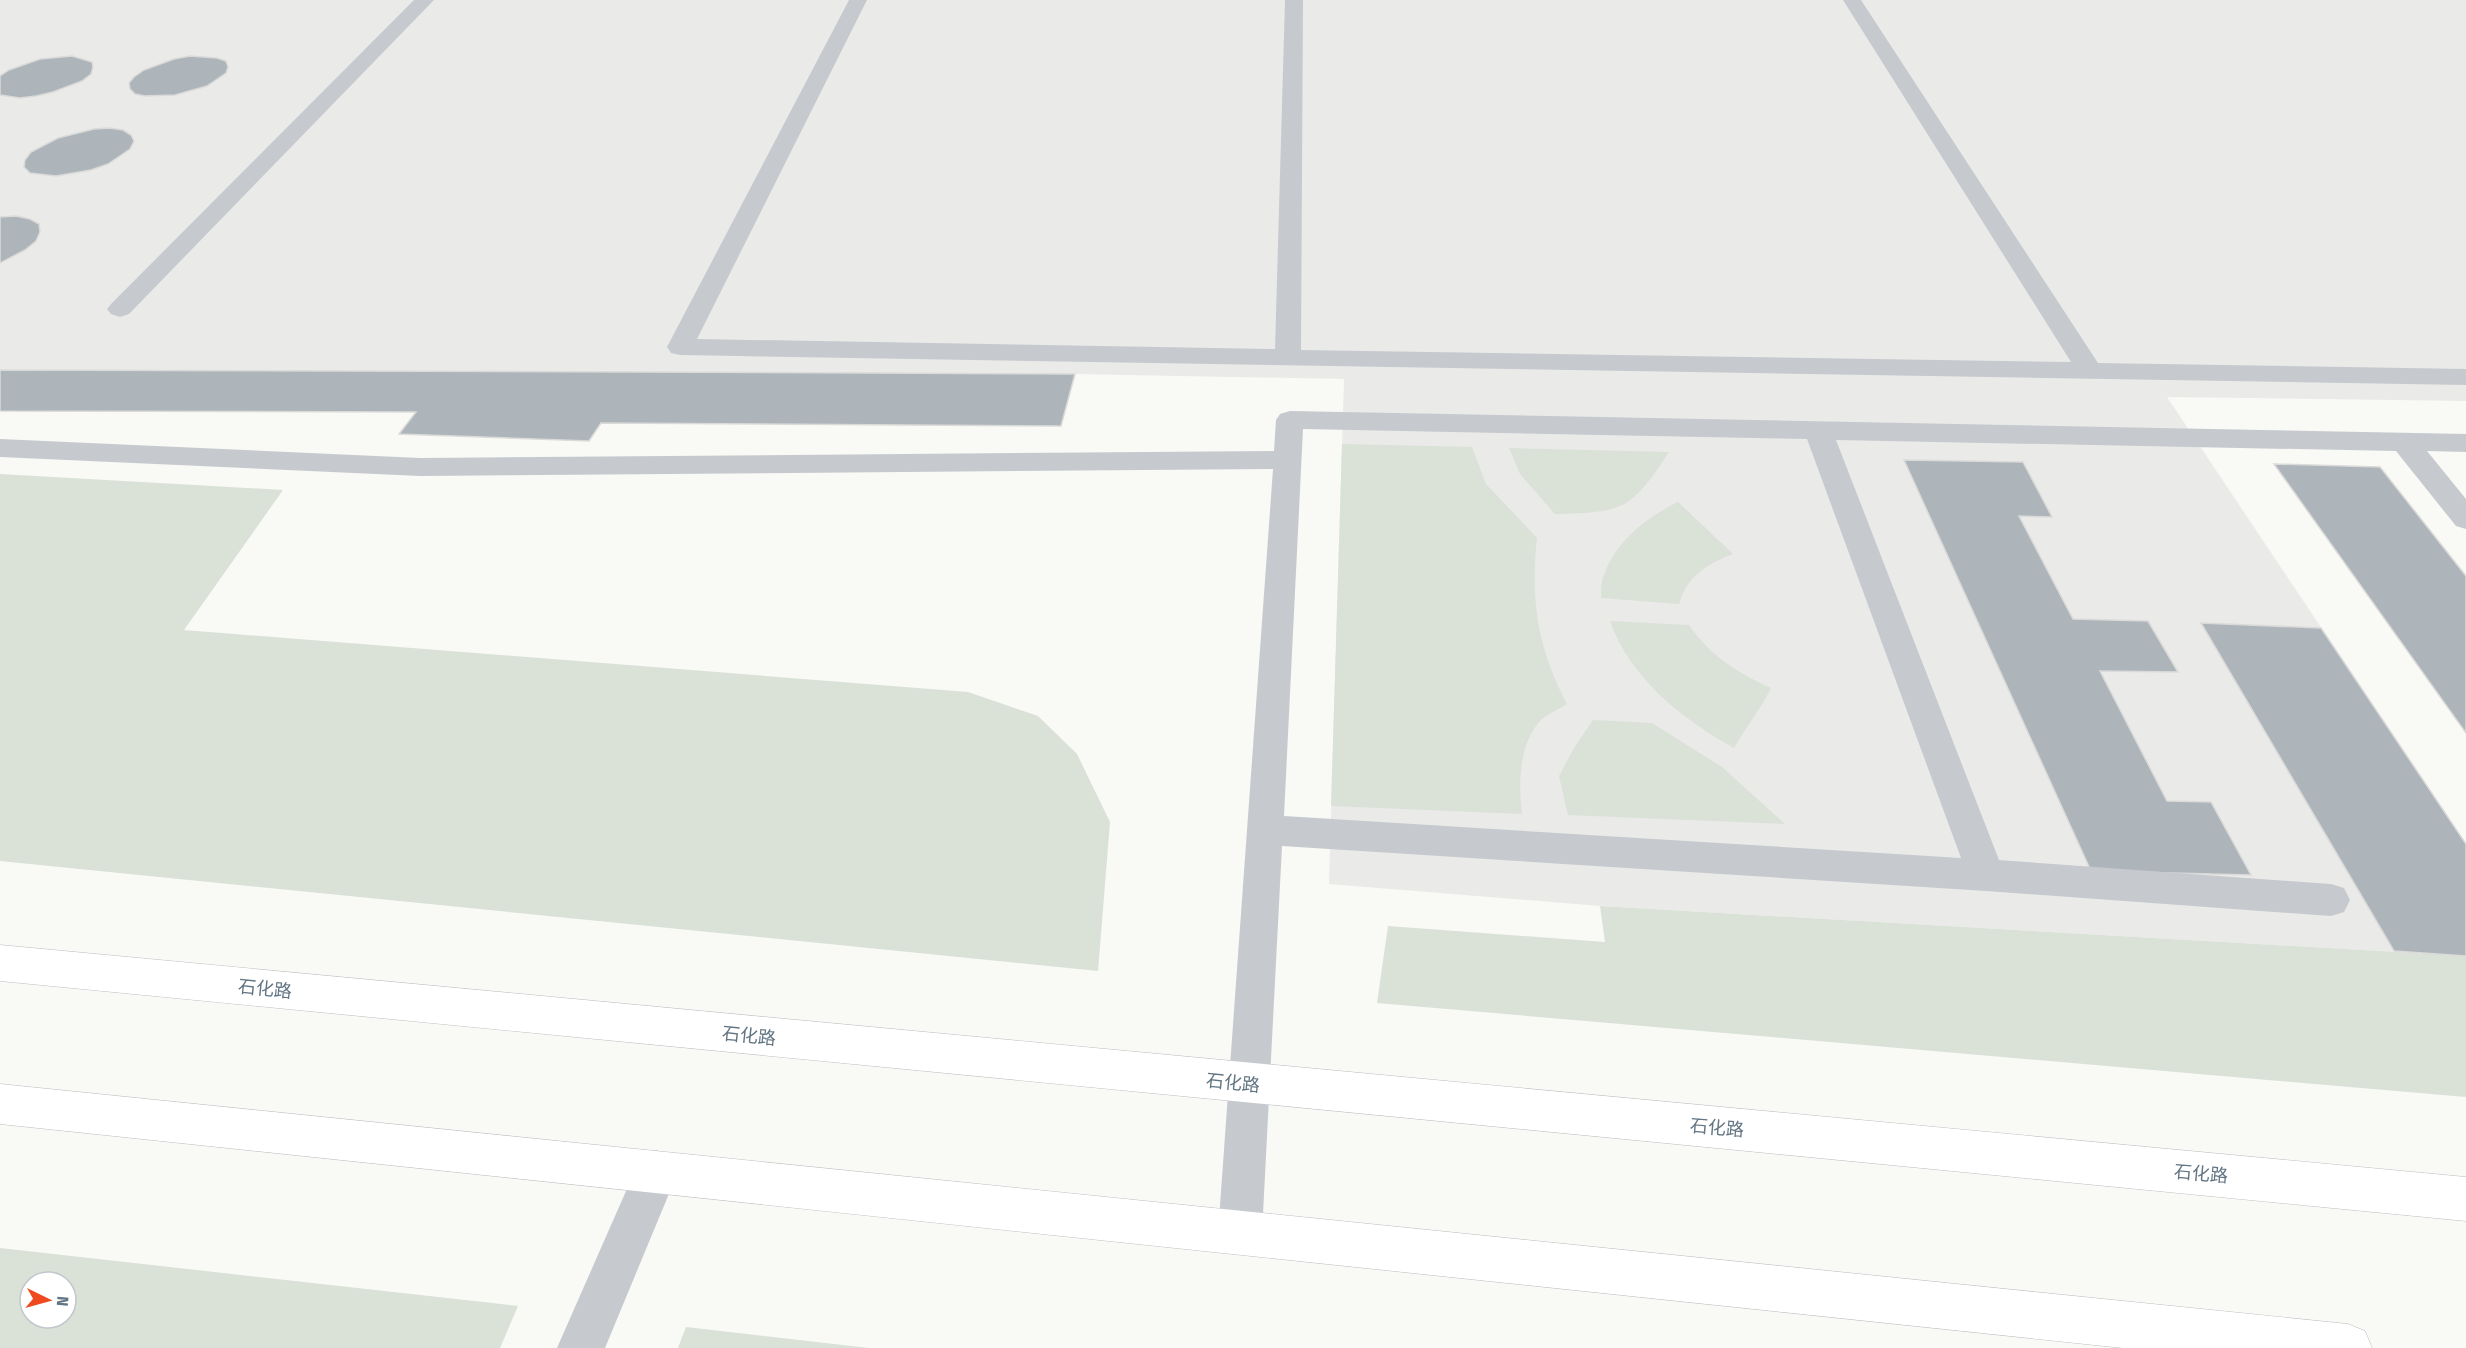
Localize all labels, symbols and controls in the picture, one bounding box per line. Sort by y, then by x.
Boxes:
street label: 石化路 [237,975,293,1003]
street label: 石化路 [721,1022,777,1050]
street label: 石化路 [1205,1069,1261,1097]
street label: 石化路 [1689,1115,1745,1141]
street label: 石化路 [2173,1161,2229,1187]
north arrow [18,1270,78,1330]
text: N [53,1296,72,1307]

